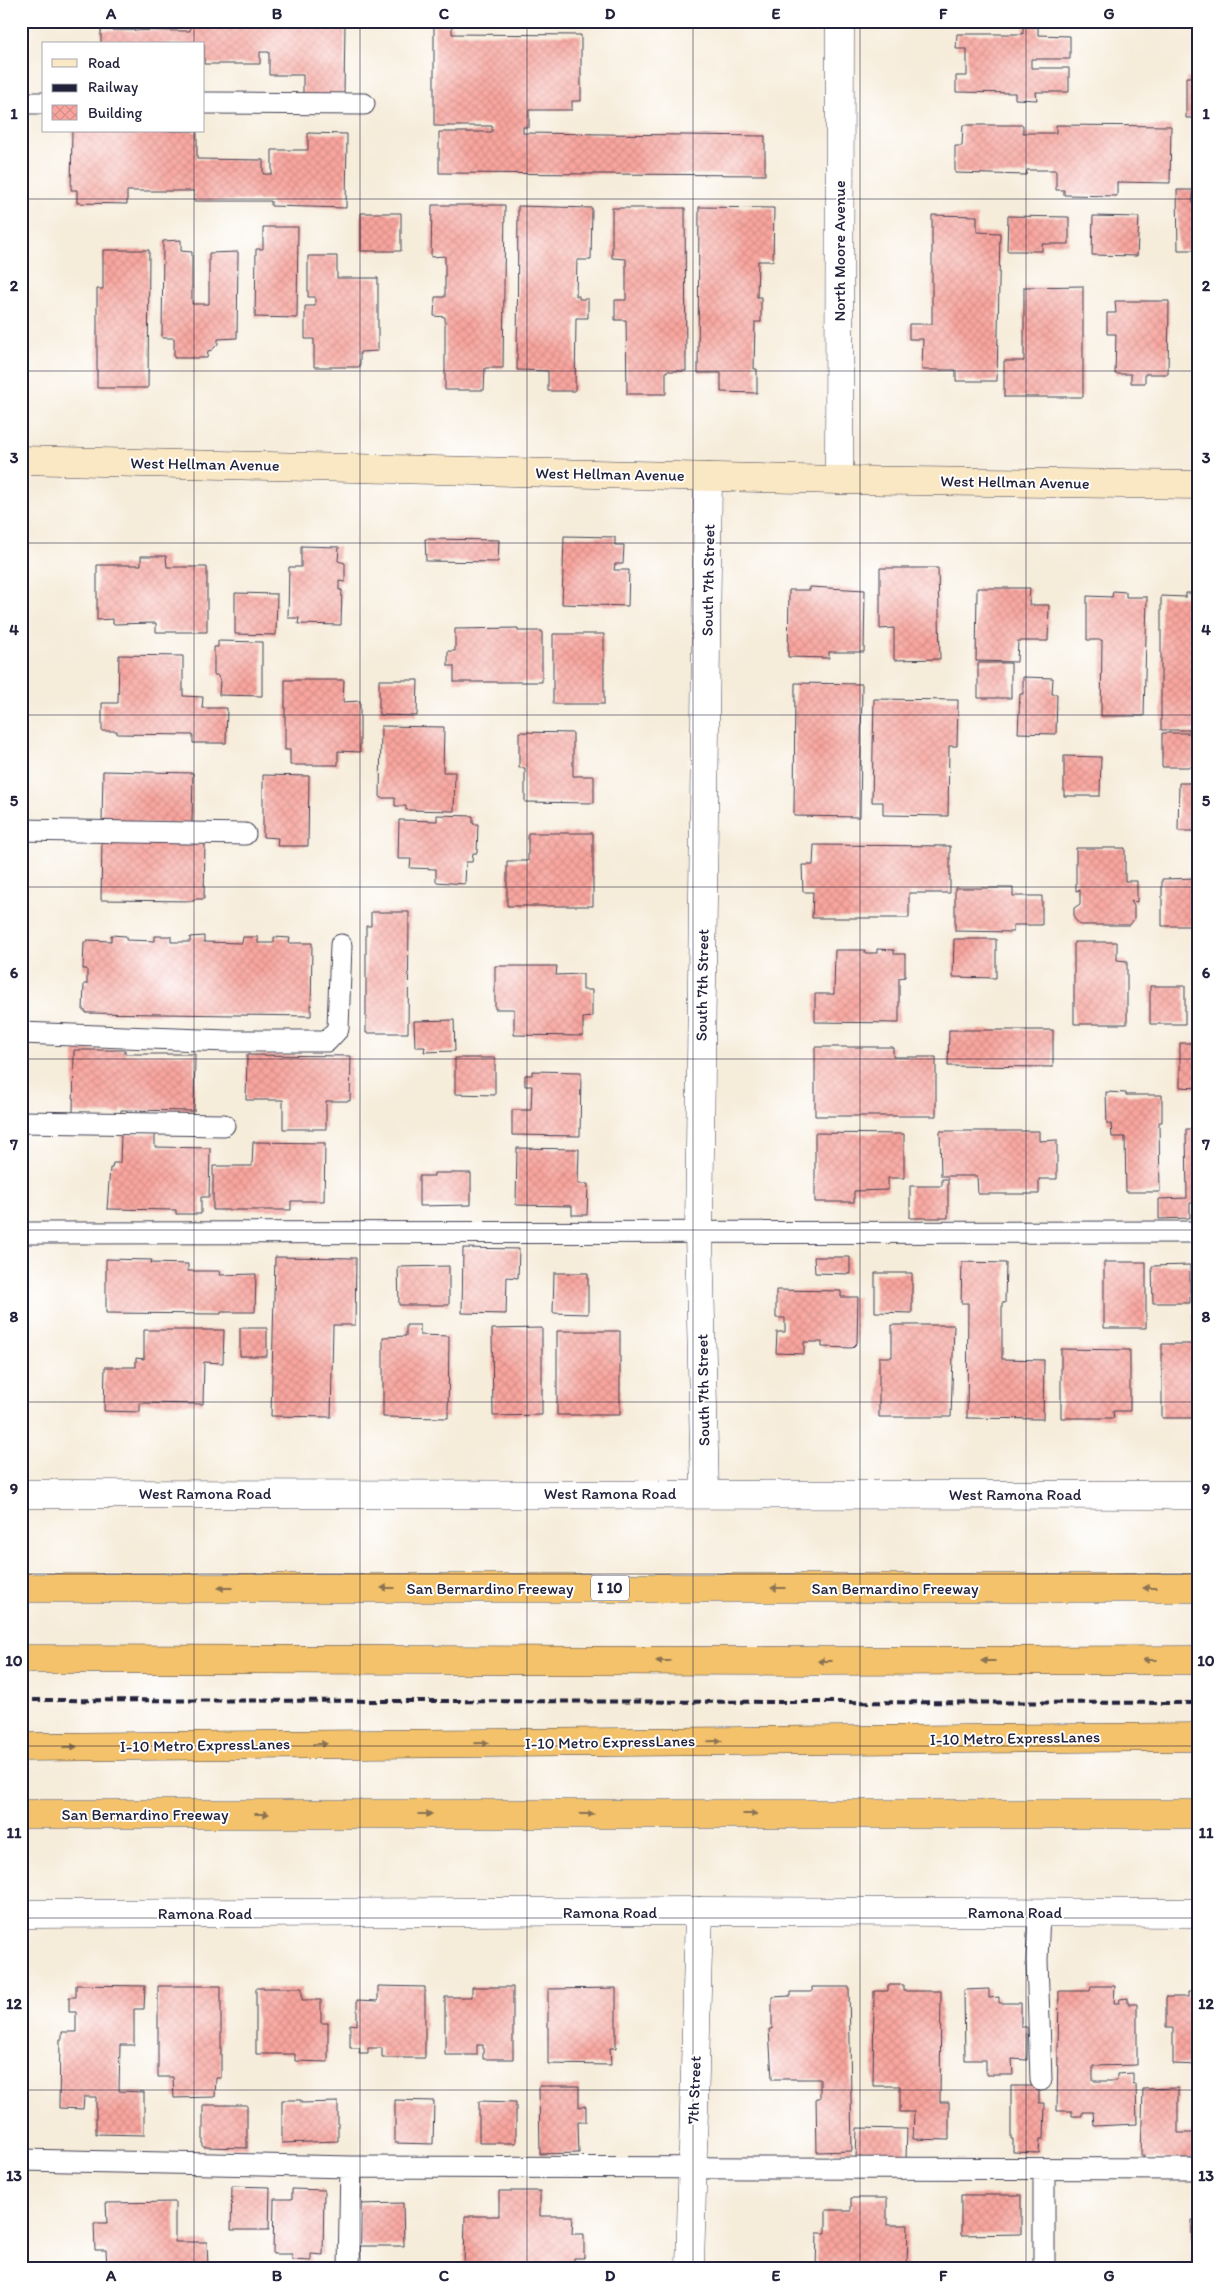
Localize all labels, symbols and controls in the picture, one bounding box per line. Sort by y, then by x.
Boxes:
text: A [105,4,117,23]
text: B [272,4,283,23]
text: C [439,4,450,23]
text: D [605,4,616,23]
text: E [772,4,781,23]
text: F [939,4,948,23]
text: G [1103,4,1115,23]
legend [42,42,205,132]
text: Road [88,54,121,72]
text: Railway [88,78,138,96]
text: 1 [10,104,18,123]
text: Building [88,104,142,122]
text: 1 [1202,104,1210,123]
street label: North Moore Avenue [830,180,849,322]
text: 2 [10,276,19,295]
text: 2 [1202,276,1211,295]
text: 3 [10,448,19,467]
text: 3 [1202,448,1211,467]
street label: West Hellman Avenue [130,453,280,475]
street label: West Hellman Avenue [535,463,685,485]
street label: West Hellman Avenue [940,471,1090,493]
street label: South 7th Street [698,524,718,636]
text: 4 [9,620,19,639]
text: 4 [1201,620,1211,639]
text: 5 [10,791,19,810]
text: 5 [1202,791,1211,810]
street label: South 7th Street [692,929,712,1041]
text: 6 [10,963,19,982]
text: 6 [1202,963,1211,982]
text: 7 [9,1135,18,1154]
text: 7 [1201,1135,1210,1154]
text: 8 [10,1307,19,1326]
text: 8 [1202,1307,1211,1326]
street label: South 7th Street [693,1334,713,1446]
text: 9 [10,1479,18,1498]
text: 9 [1202,1479,1210,1498]
street label: West Ramona Road [139,1484,272,1503]
street label: West Ramona Road [544,1484,677,1503]
street label: West Ramona Road [949,1485,1082,1504]
road number: I 10 [591,1576,629,1600]
street label: San Bernardino Freeway [407,1579,574,1598]
street label: San Bernardino Freeway [812,1579,979,1598]
one-way arrow [217,1584,233,1592]
one-way arrow [379,1584,395,1592]
one-way arrow [769,1584,785,1592]
one-way arrow [1142,1584,1158,1592]
text: 10 [5,1651,23,1670]
text: 10 [1197,1651,1215,1670]
one-way arrow [1142,1656,1158,1664]
one-way arrow [654,1657,670,1665]
one-way arrow [817,1657,833,1665]
one-way arrow [979,1657,995,1665]
street label: I-10 Metro ExpressLanes [930,1727,1100,1749]
street label: I-10 Metro ExpressLanes [525,1731,695,1753]
street label: I-10 Metro ExpressLanes [120,1734,290,1756]
one-way arrow [707,1737,723,1745]
one-way arrow [475,1739,491,1747]
one-way arrow [312,1740,328,1748]
one-way arrow [62,1742,78,1750]
street label: San Bernardino Freeway [62,1805,229,1824]
one-way arrow [255,1810,271,1818]
one-way arrow [417,1810,433,1818]
one-way arrow [580,1810,596,1818]
one-way arrow [742,1810,758,1818]
text: 11 [7,1823,22,1842]
text: 11 [1199,1823,1214,1842]
street label: Ramona Road [563,1903,657,1922]
street label: Ramona Road [968,1903,1062,1922]
street label: Ramona Road [158,1904,252,1923]
text: 12 [6,1994,23,2013]
text: 12 [1198,1994,1215,2013]
street label: 7th Street [683,2056,705,2124]
text: 13 [6,2166,22,2185]
text: 13 [1198,2166,1214,2185]
text: A [105,2266,117,2285]
text: B [272,2266,283,2285]
text: C [439,2266,450,2285]
text: D [605,2266,616,2285]
text: E [772,2266,781,2285]
text: F [939,2266,948,2285]
text: G [1103,2266,1115,2285]

